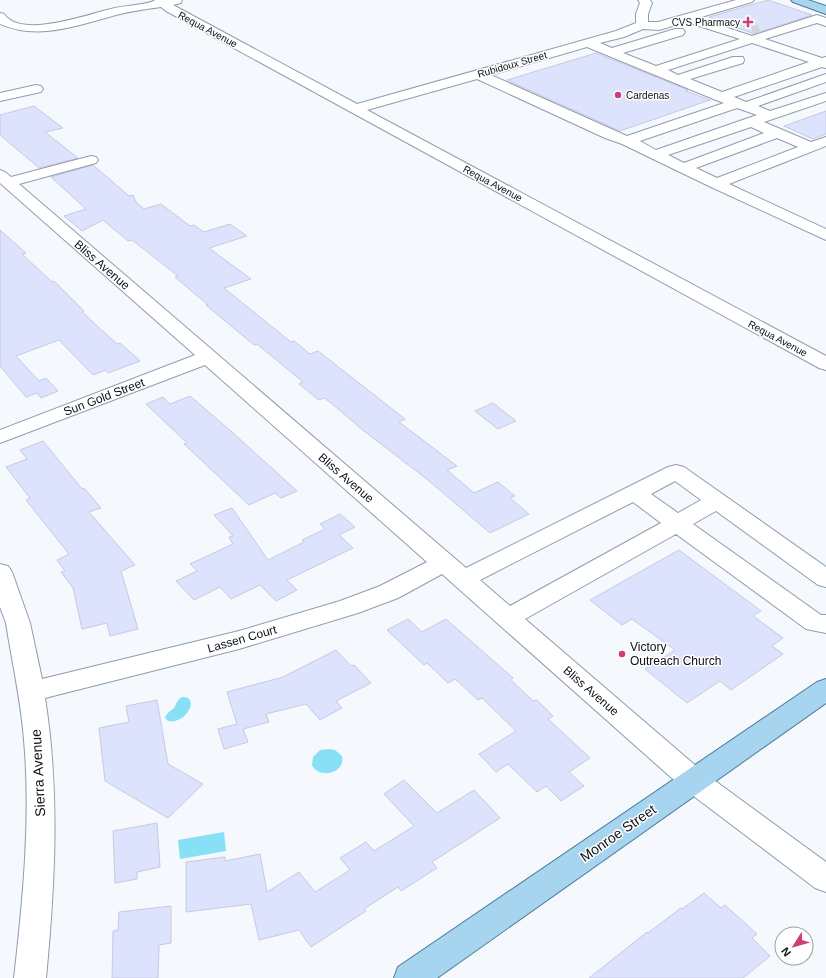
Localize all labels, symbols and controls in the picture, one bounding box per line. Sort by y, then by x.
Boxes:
street label: Requa Avenue [176,9,240,50]
place label: CVS Pharmacy [672,17,740,28]
marker: CVS Pharmacy [743,17,753,27]
street label: Rubidoux Street [476,49,548,80]
marker: Cardenas [613,90,623,100]
place label: Cardenas [626,90,669,101]
street label: Requa Avenue [461,163,525,204]
street label: Bliss Avenue [72,237,133,293]
street label: Requa Avenue [746,318,810,359]
street label: Sun Gold Street [62,375,147,419]
street label: Bliss Avenue [316,450,377,506]
street label: Lassen Court [206,622,279,656]
place label: Victory Outreach Church [630,640,721,668]
marker: Victory Outreach Church [617,649,627,659]
street label: Bliss Avenue [561,663,622,719]
street label: Sierra Avenue [28,729,48,817]
street label: Monroe Street [577,801,659,865]
north arrow [774,926,814,966]
text: N [779,945,793,959]

